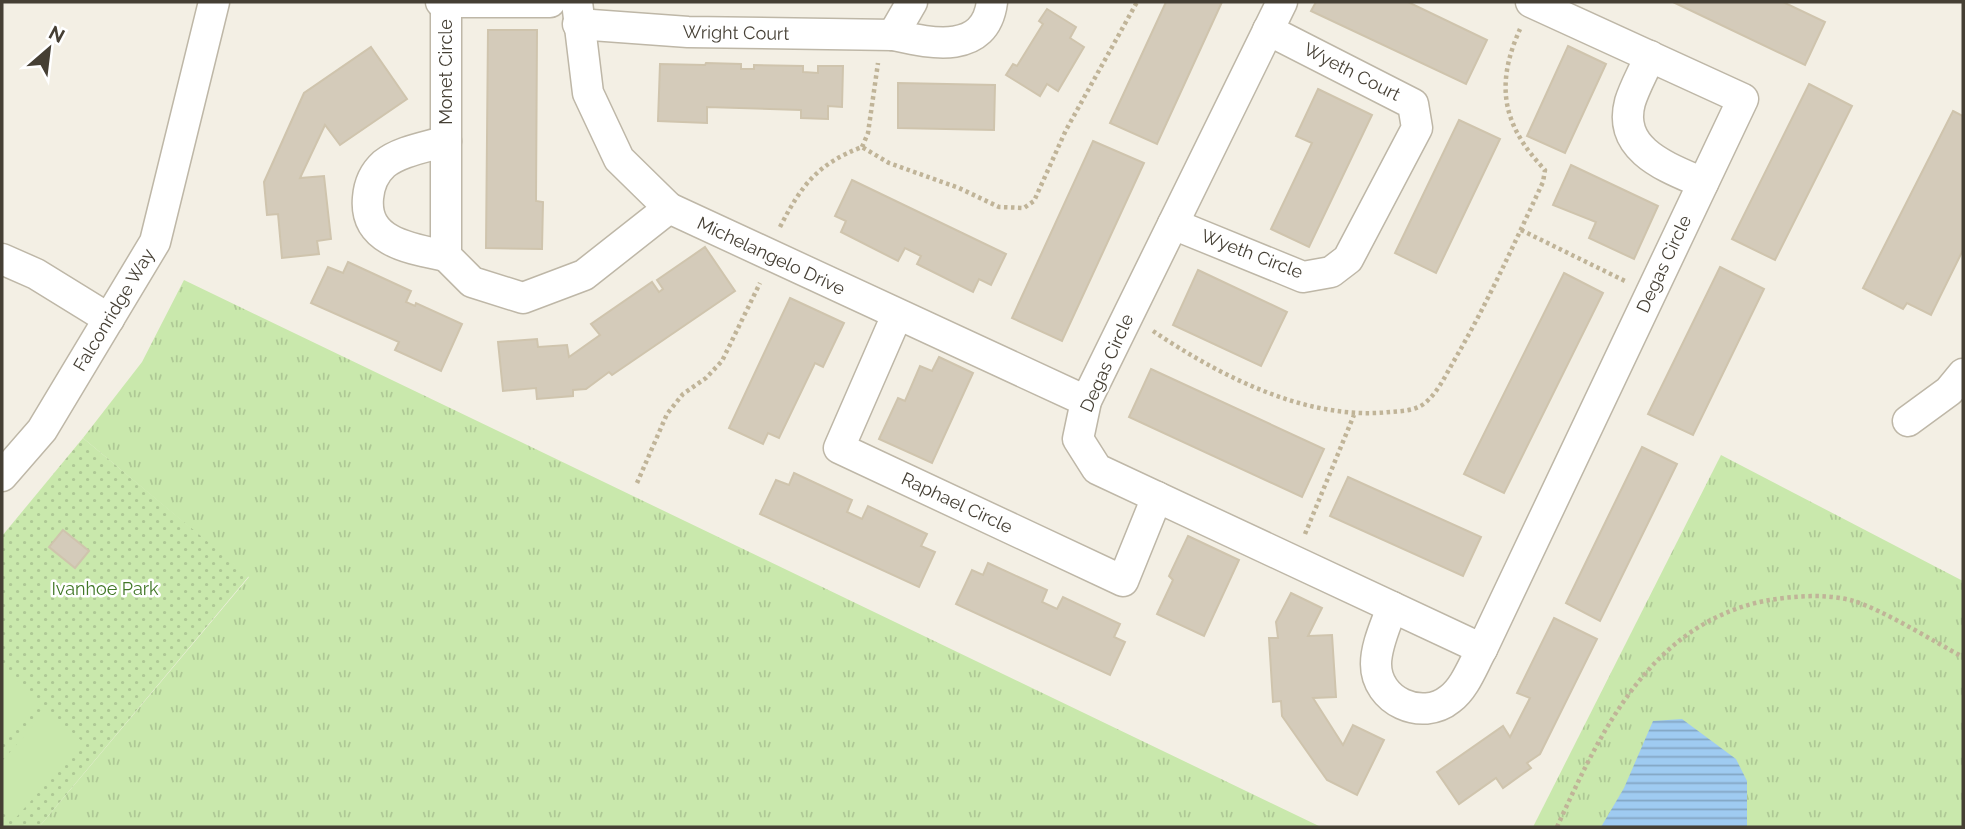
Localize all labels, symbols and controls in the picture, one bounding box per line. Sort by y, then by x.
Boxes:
north arrow [14,14,84,84]
street label: Monet Circle [435,19,456,125]
text: N [45,21,69,47]
street label: Wright Court [683,21,789,44]
street label: Wyeth Court [1300,38,1404,105]
street label: Degas Circle [1632,211,1695,316]
street label: Michelangelo Drive [694,212,849,299]
street label: Wyeth Circle [1198,225,1306,283]
street label: Falconridge Way [69,244,159,375]
street label: Degas Circle [1076,310,1138,415]
street label: Raphael Circle [898,468,1016,538]
park label: Ivanhoe Park [51,578,159,599]

